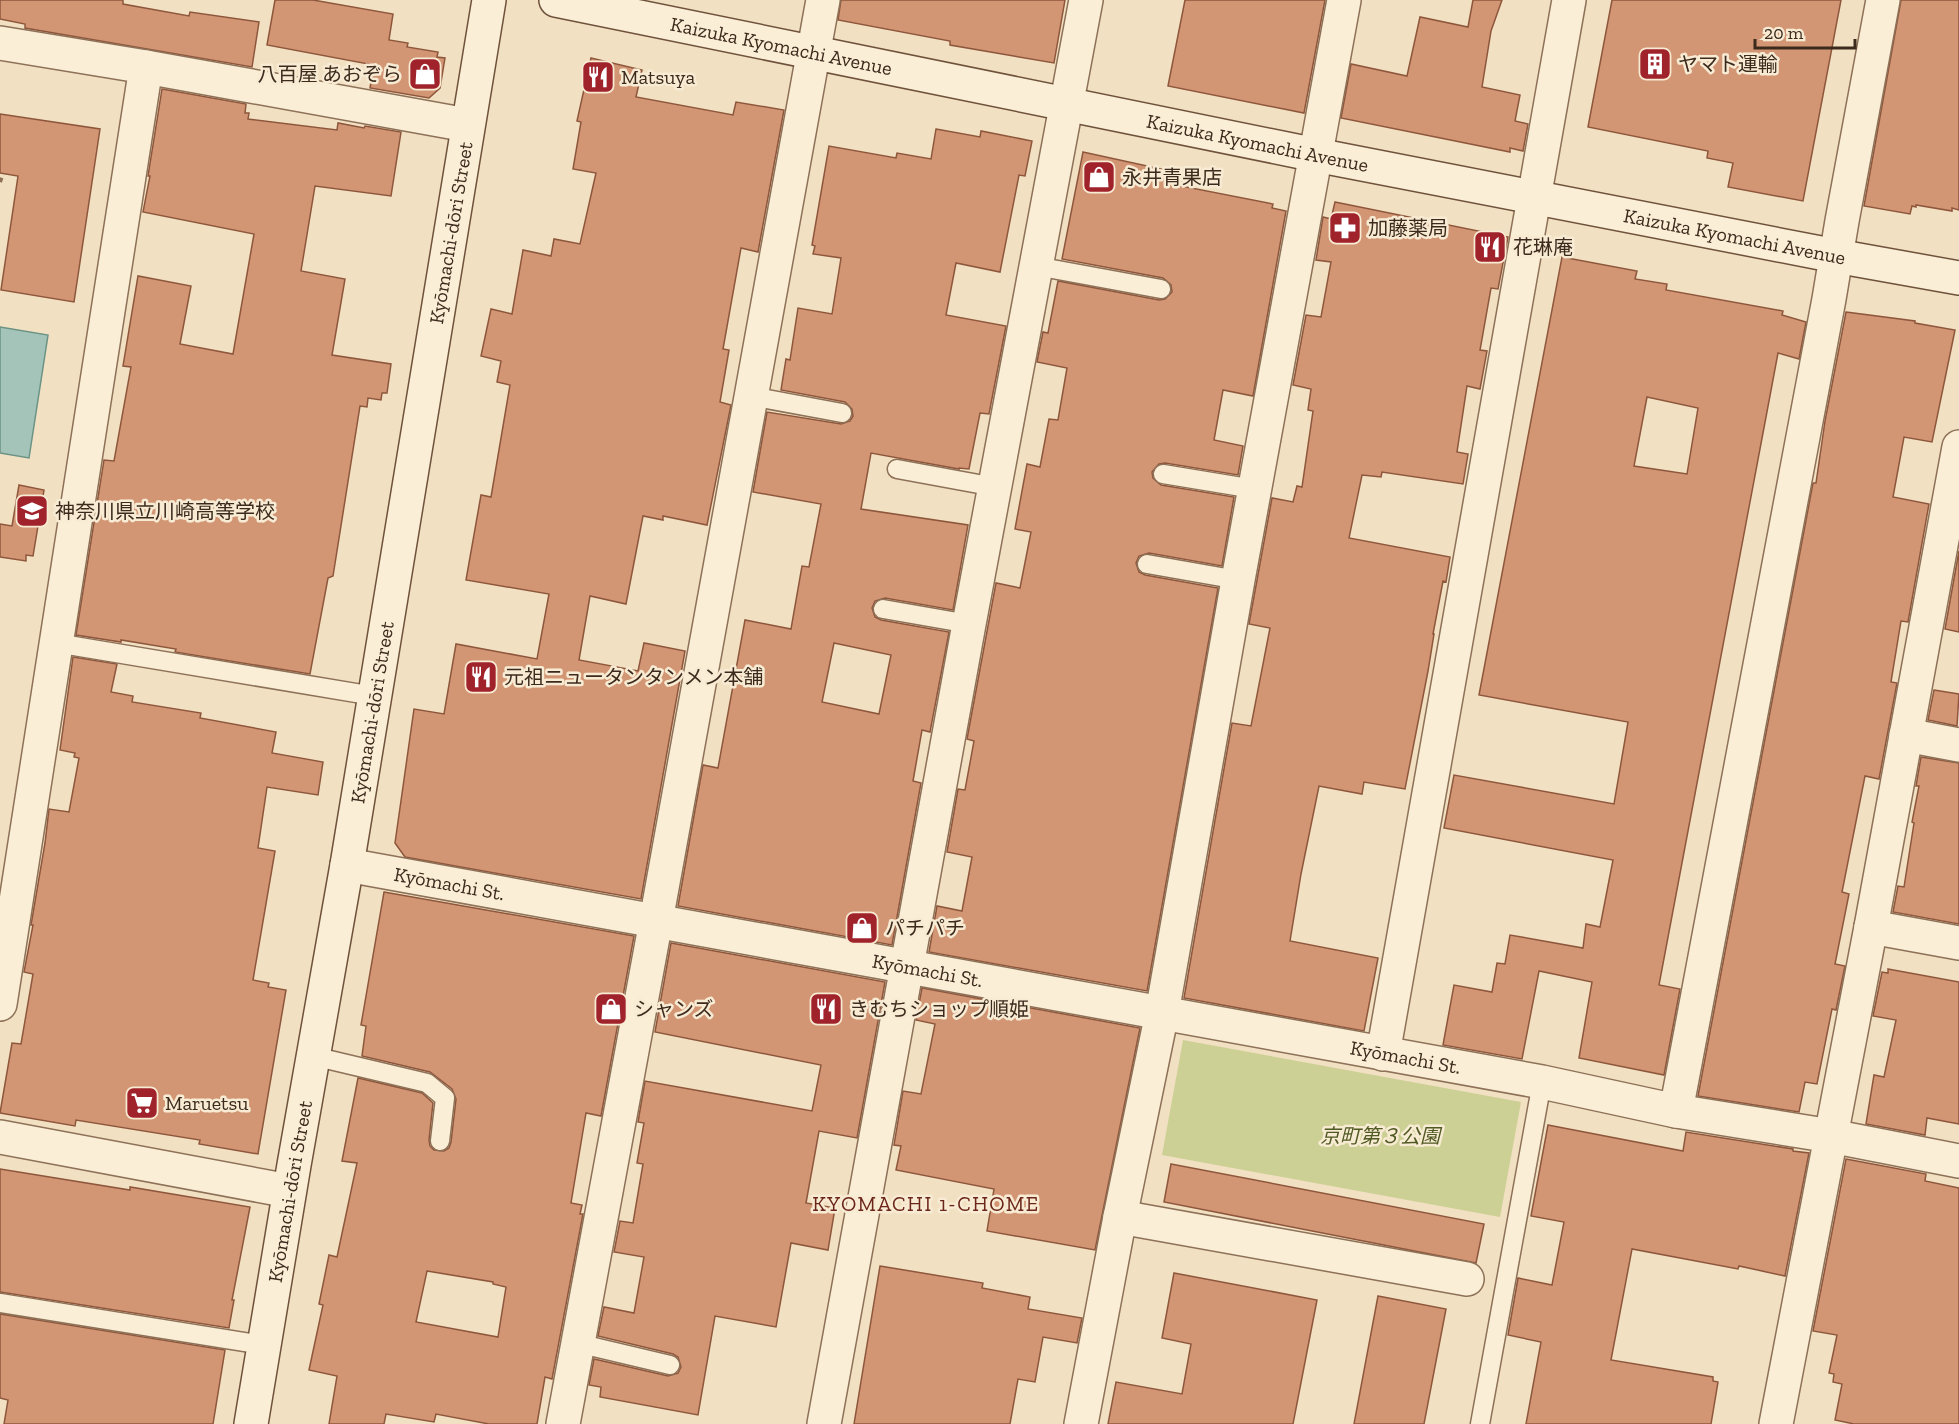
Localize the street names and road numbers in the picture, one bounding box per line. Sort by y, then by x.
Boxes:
street label: Kaizuka Kyomachi Avenue [668,12,894,80]
street label: Kaizuka Kyomachi Avenue [1145,109,1371,177]
street label: Kyōmachi-dōri Street [424,139,478,326]
street label: Kaizuka Kyomachi Avenue [1621,203,1847,269]
street label: Kyōmachi-dōri Street [345,619,399,805]
street label: Kyōmachi St. [392,862,507,905]
street label: Kyōmachi St. [870,949,985,992]
street label: Kyōmachi St. [1348,1035,1463,1079]
street label: Kyōmachi-dōri Street [263,1098,317,1284]

